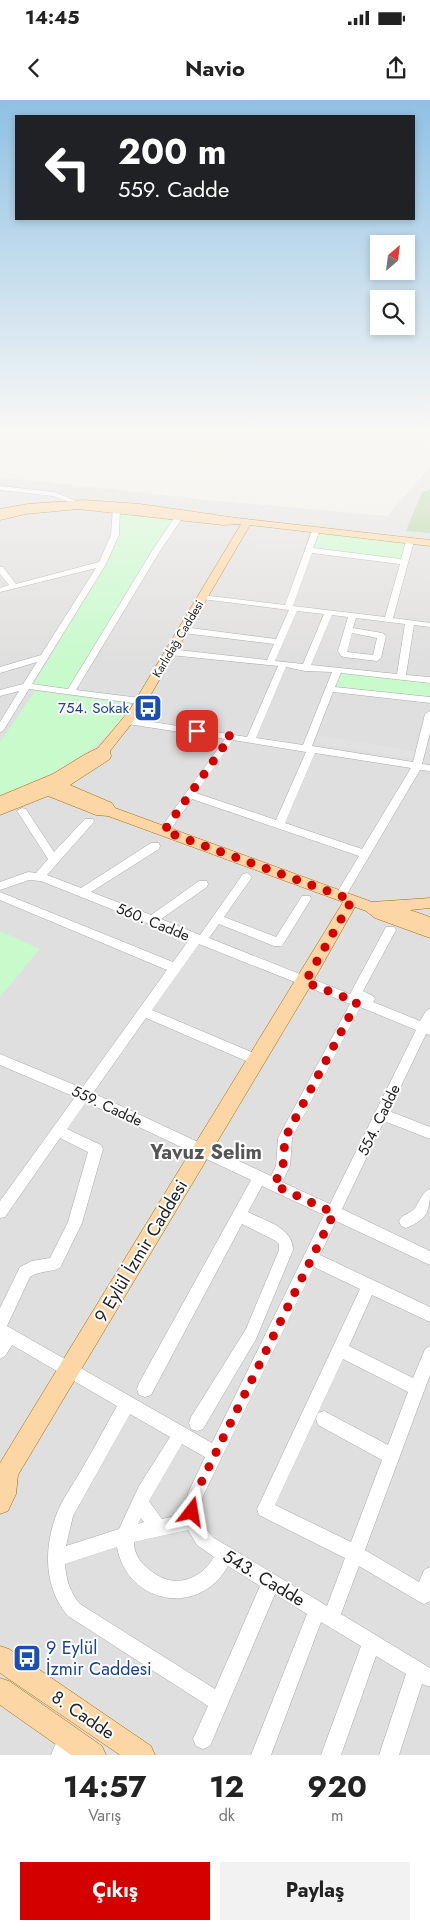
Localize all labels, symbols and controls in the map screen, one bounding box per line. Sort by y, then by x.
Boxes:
text: 14:45 [25,4,80,31]
text: Navio [185,52,245,84]
icon: back [20,54,48,82]
icon: share [382,54,410,82]
text: 200 m [118,127,227,177]
icon: left [35,135,100,200]
text: 559. Cadde [118,173,229,205]
north arrow [370,235,415,280]
map controls [370,235,415,335]
button: search [370,290,415,335]
street label: Karlıdağ Caddesi [148,597,208,681]
bus stop icon: 754. Sokak [133,693,163,723]
place label: 754. Sokak [58,697,129,719]
pin [176,710,218,752]
icon: arrive [183,717,211,745]
street label: 560. Cadde [113,897,193,947]
street label: 559. Cadde [68,1080,146,1132]
street label: 554. Cadde [352,1080,406,1159]
district label: Yavuz Selim [149,1138,262,1167]
street label: 9 Eylül İzmir Caddesi [88,1175,194,1327]
position arrow [165,1485,217,1537]
street label: 543. Cadde [218,1543,310,1613]
place label: 9 Eylül İzmir Caddesi [46,1635,152,1682]
bus stop icon: 9 Eylül İzmir Caddesi [12,1643,42,1673]
street label: 8. Cadde [46,1684,120,1746]
text: 14:57 [63,1765,146,1808]
text: 12 [209,1765,244,1808]
text: 920 [307,1765,367,1808]
text: Varış [88,1804,121,1827]
text: dk [219,1804,235,1827]
text: m [331,1804,343,1827]
button: Çıkış [20,1862,210,1920]
button: Paylaş [220,1862,410,1920]

